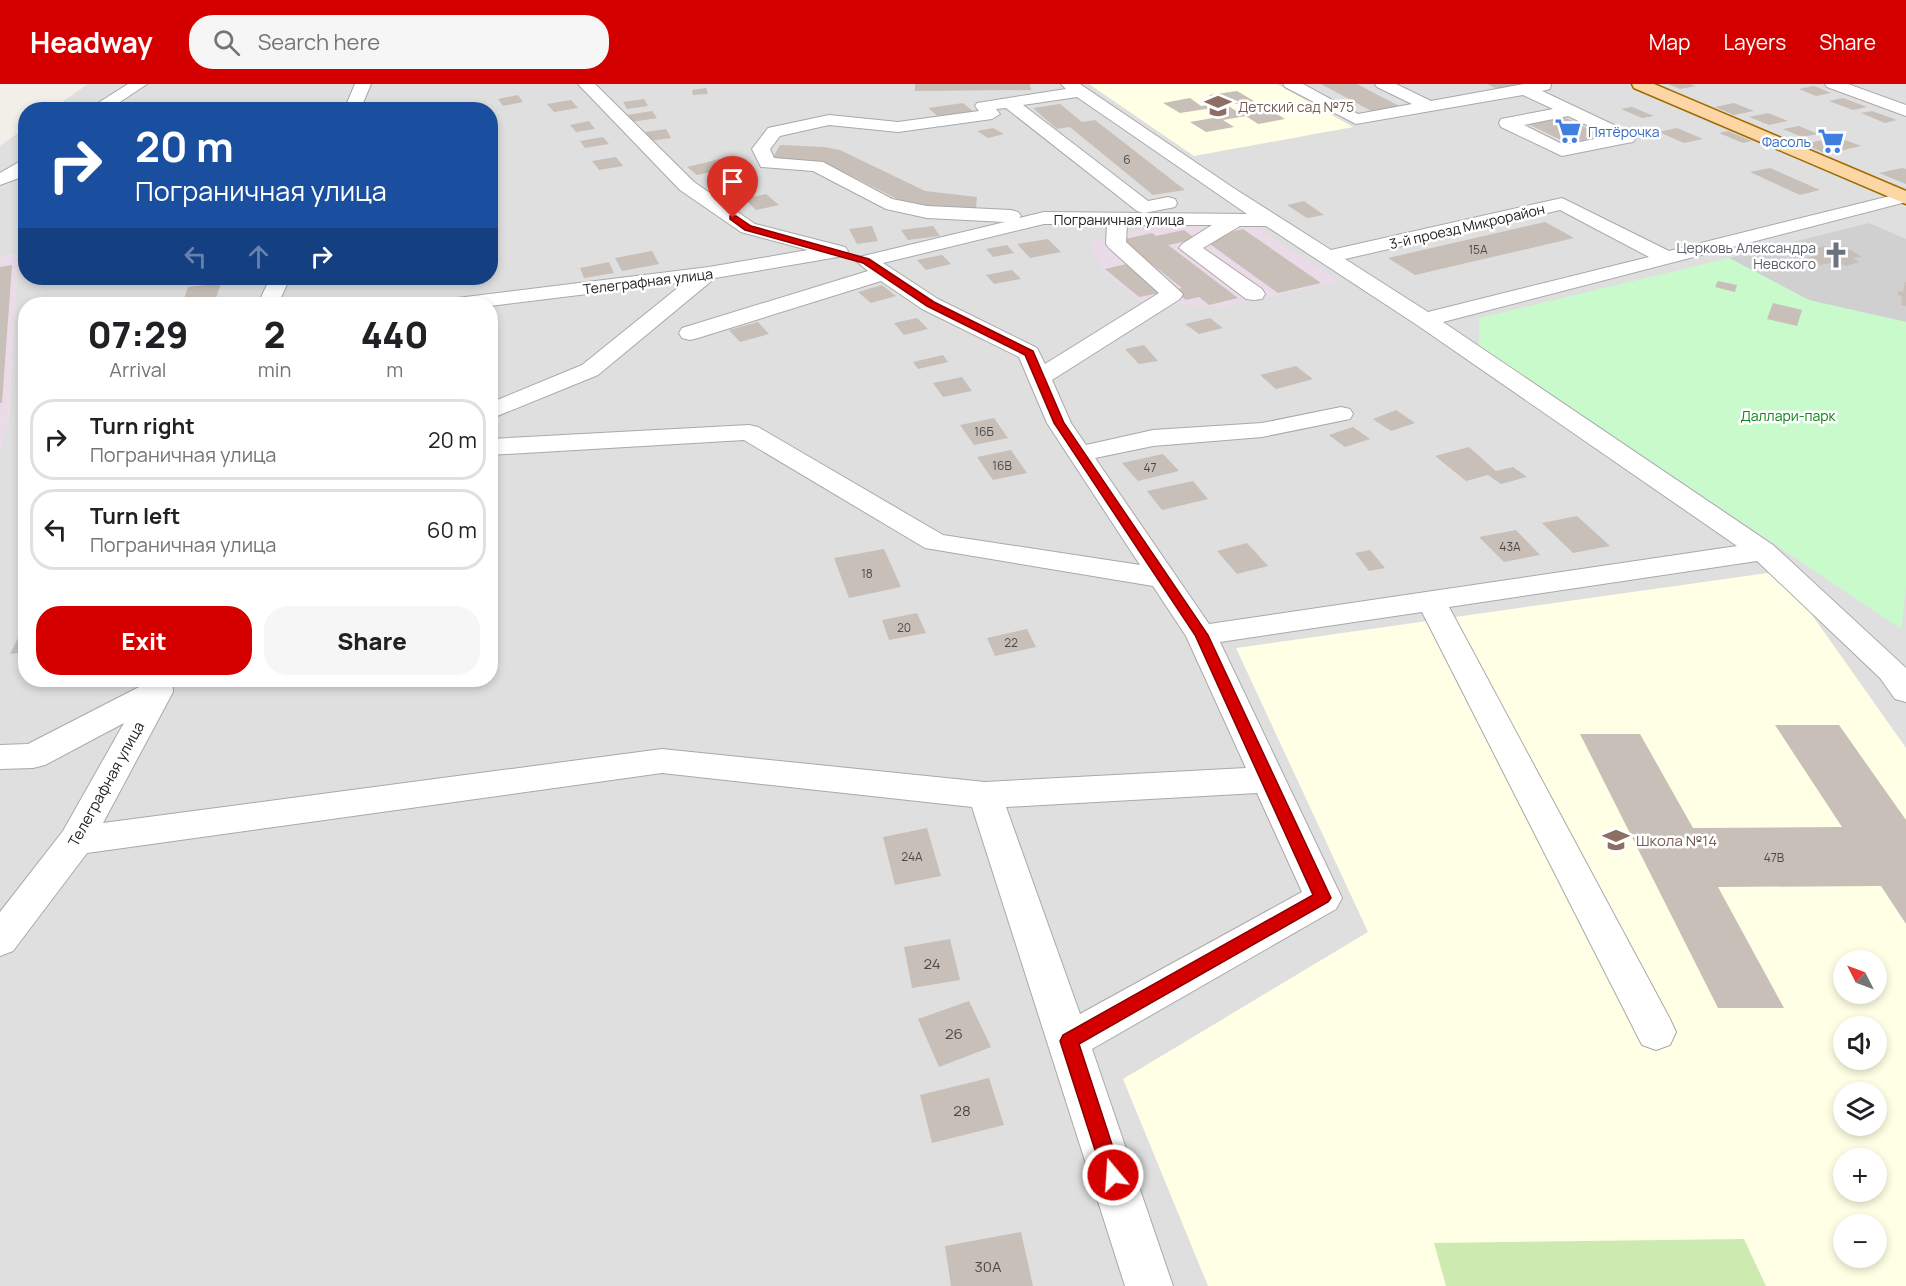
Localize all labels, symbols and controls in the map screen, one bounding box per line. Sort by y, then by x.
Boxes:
search box [189,15,609,69]
text: Headway [30,23,153,61]
icon: search [210,26,243,59]
text: Search here [258,27,380,57]
text: Map [1649,28,1690,56]
text: Layers [1723,28,1786,56]
text: Share [1819,28,1876,56]
school or university icon: Детский сад №75 [1203,91,1233,121]
place label: Детский сад №75 [1238,97,1354,116]
supermarket icon: Пятёрочка [1553,116,1583,146]
text: 20 m [135,117,234,175]
place label: Пятёрочка [1588,122,1660,141]
icon: right [36,126,114,204]
supermarket icon: Фасоль [1816,126,1846,156]
place label: Фасоль [1762,132,1811,151]
house number: 6 [1123,151,1131,168]
pin [707,156,758,218]
icon: arrive [716,165,749,198]
text: Пограничная улица [135,172,387,209]
street label: 3-й проезд Микрорайон [1387,199,1547,253]
street label: Пограничная улица [1054,210,1184,229]
place label: Церковь Александра Невского [1677,238,1816,273]
icon: left [179,240,212,273]
icon: ahead [242,240,275,273]
icon: right [305,240,338,273]
church icon: Церковь Александра Невского [1821,240,1851,270]
house number: 15А [1468,241,1488,258]
street label: Телеграфная улица [582,264,714,298]
text: 07:29 [87,310,188,359]
text: 2 [264,310,285,359]
text: 440 [361,310,429,359]
text: Arrival [109,356,166,383]
text: min [258,356,291,383]
text: m [386,356,403,383]
park label: Даллари-парк [1740,406,1837,425]
text: Turn right [90,411,195,441]
icon: right [39,423,72,456]
house number: 16Б [974,423,994,440]
text: 20 m [428,425,477,455]
text: Пограничная улица [90,441,276,468]
house number: 16В [992,457,1012,474]
house number: 47 [1143,459,1157,476]
text: Turn left [90,501,180,531]
icon: left [39,513,72,546]
text: 60 m [427,515,477,545]
text: Пограничная улица [90,531,276,558]
house number: 43А [1499,538,1521,555]
house number: 18 [861,565,873,582]
button: Exit [36,606,252,675]
button: Share [264,606,480,675]
house number: 20 [897,619,911,636]
house number: 22 [1004,634,1018,651]
street label: Телеграфная улица [63,718,149,850]
school or university icon: Школа №14 [1601,825,1631,855]
place label: Школа №14 [1636,830,1717,851]
house number: 24А [901,848,923,865]
house number: 47В [1764,849,1784,866]
north arrow [1833,950,1887,1004]
map controls [1833,950,1887,1268]
house number: 24 [923,953,941,974]
button: sound [1833,1016,1887,1070]
house number: 26 [945,1023,963,1044]
button: layers [1833,1082,1887,1136]
house number: 28 [953,1100,971,1121]
position arrow [1081,1143,1145,1207]
button: + [1833,1148,1887,1202]
button: − [1833,1214,1887,1268]
house number: 30А [975,1256,1002,1277]

